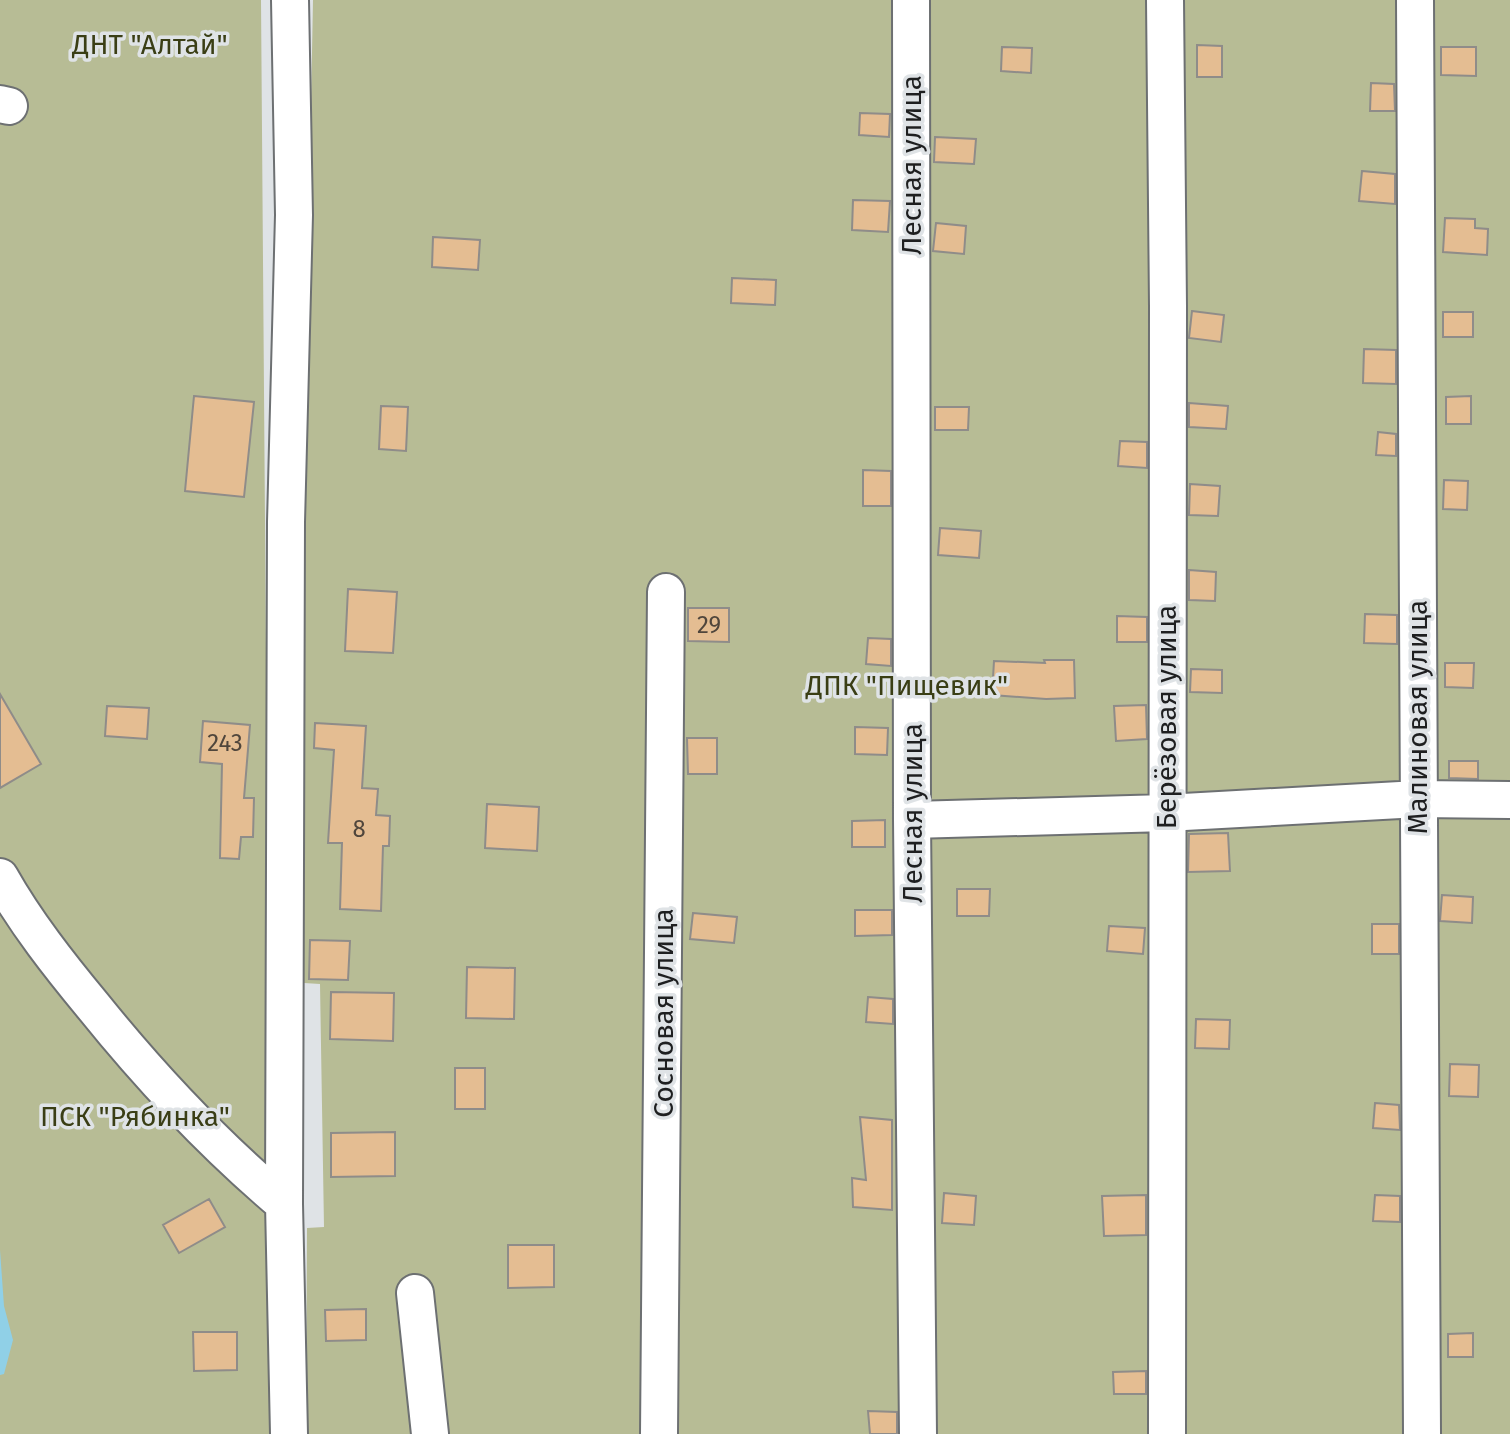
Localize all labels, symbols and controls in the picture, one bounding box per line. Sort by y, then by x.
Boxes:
park label: ДНТ "Алтай" [71,28,228,61]
street label: Лесная улица [895,75,928,255]
street label: Малиновая улица [1401,600,1434,834]
street label: Берёзовая улица [1150,605,1183,829]
house number: 29 [697,611,721,639]
park label: ДПК "Пищевик" [805,669,1008,702]
street label: Лесная улица [896,723,929,903]
house number: 243 [207,729,243,757]
house number: 8 [352,815,366,843]
street label: Сосновая улица [647,908,680,1118]
park label: ПСК "Рябинка" [40,1100,230,1133]

